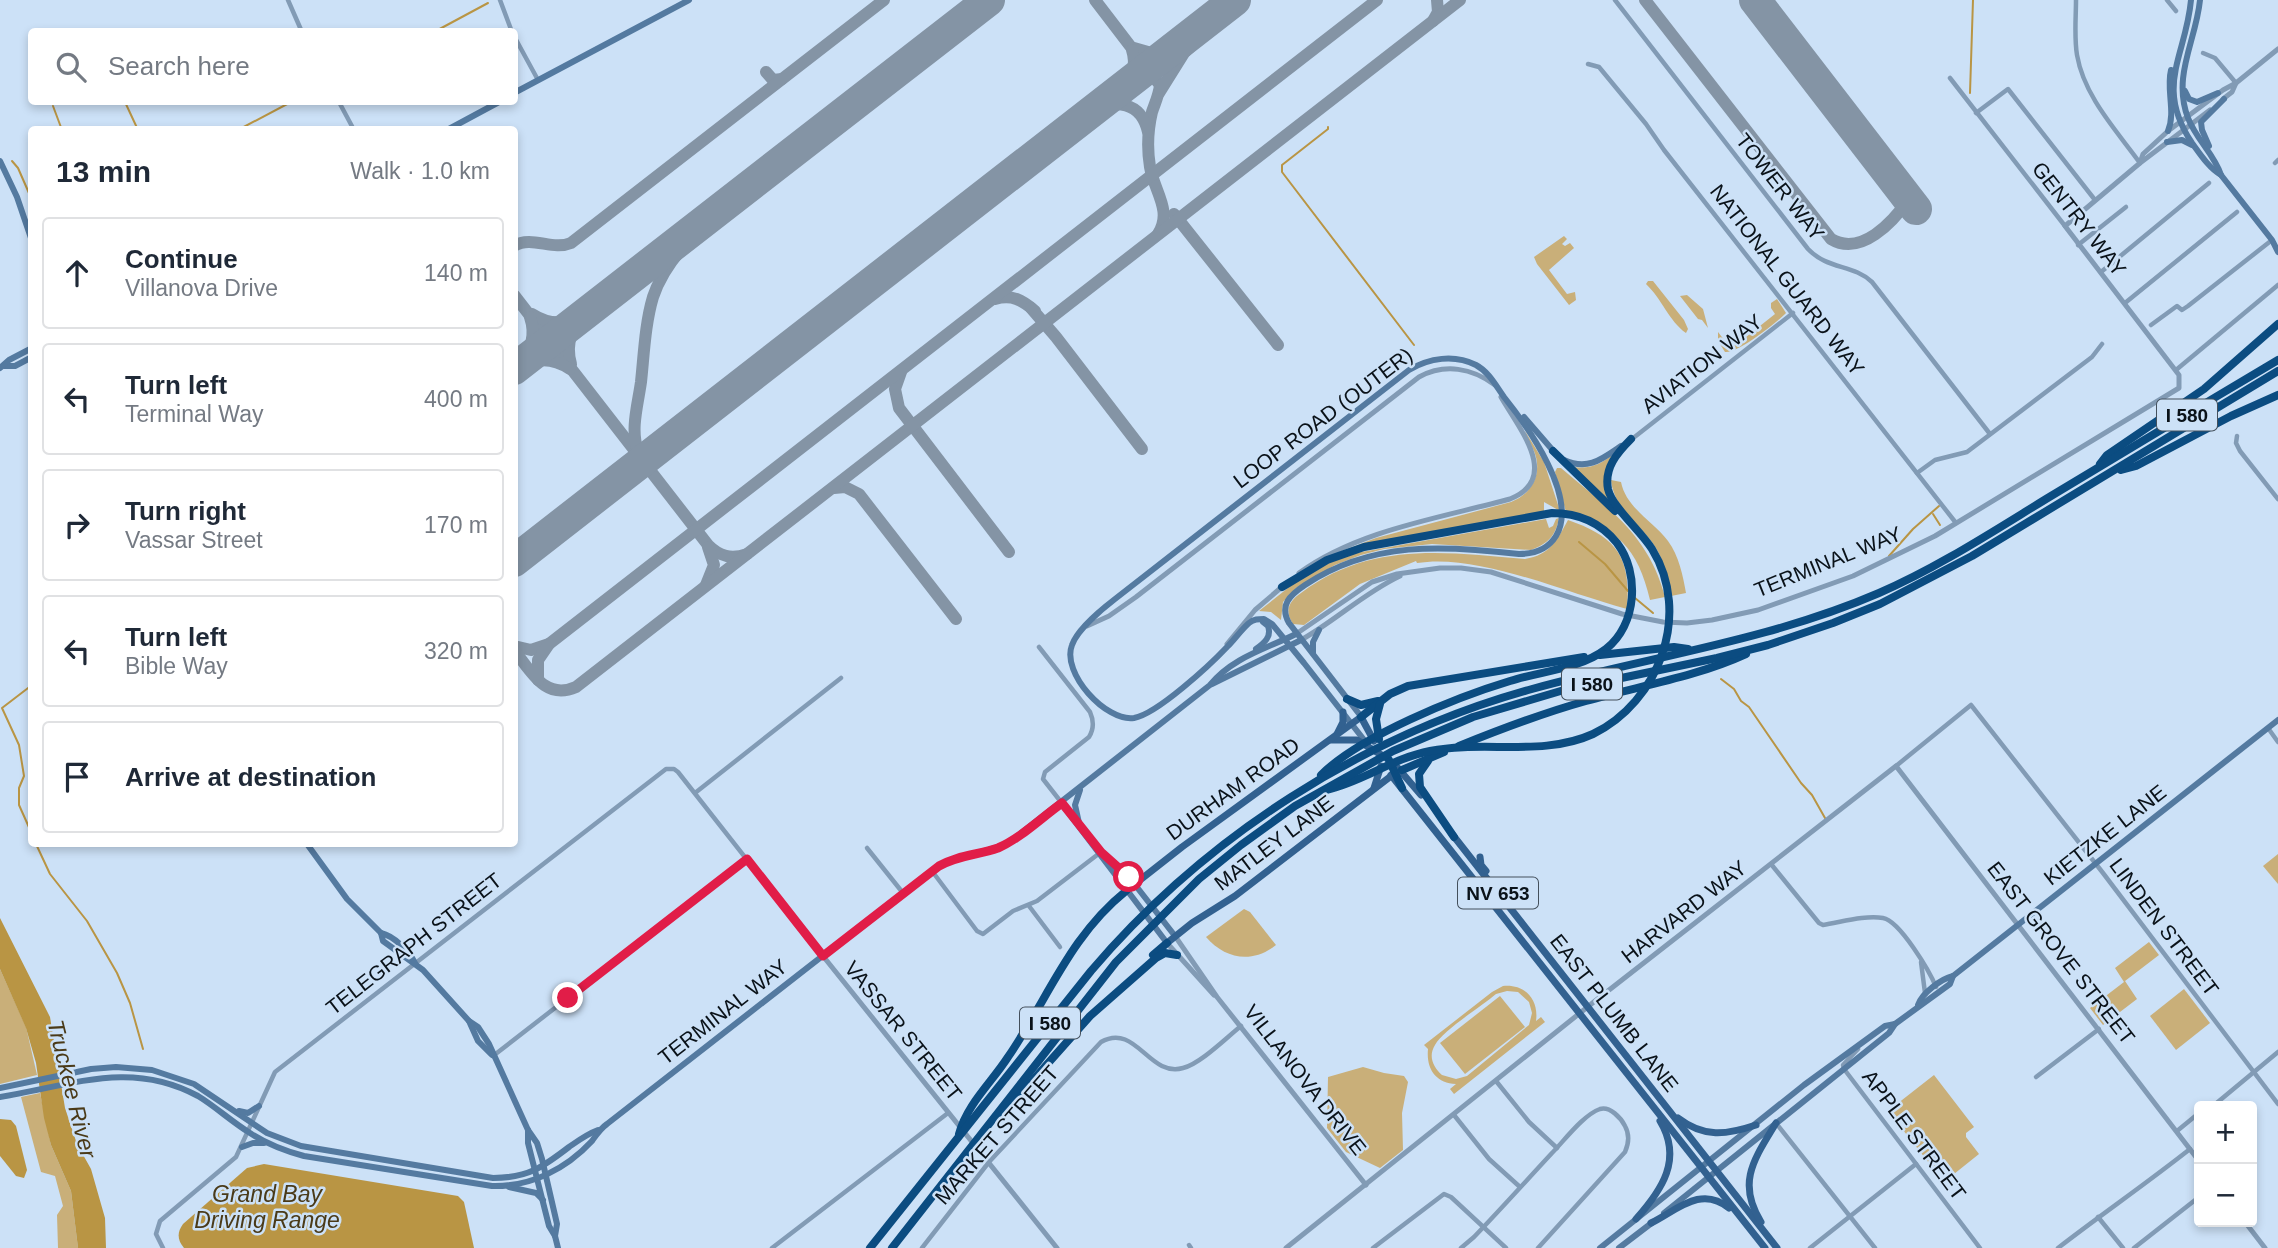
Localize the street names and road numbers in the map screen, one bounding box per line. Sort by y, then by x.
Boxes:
street label: TOWER WAY [1732,129,1829,245]
street label: GENTRY WAY [2028,157,2131,280]
street label: NATIONAL GUARD WAY [1706,180,1869,380]
street label: AVIATION WAY [1637,310,1766,418]
street label: LOOP ROAD (OUTER) [1229,343,1417,492]
road number: I 580 [2157,400,2217,430]
street label: TERMINAL WAY [1751,522,1905,602]
road number: I 580 [1562,668,1622,699]
street label: DURHAM ROAD [1162,733,1304,845]
street label: KIETZKE LANE [2039,780,2170,889]
street label: MATLEY LANE [1210,790,1338,895]
street label: LINDEN STREET [2105,854,2224,1000]
street label: HARVARD WAY [1617,856,1751,967]
street label: EAST GROVE STREET [1983,857,2140,1048]
street label: TELEGRAPH STREET [322,868,506,1019]
road number: NV 653 [1458,878,1538,908]
street label: EAST PLUMB LANE [1546,929,1683,1096]
street label: TERMINAL WAY [654,954,792,1069]
street label: VASSAR STREET [840,956,967,1105]
street label: VILLANOVA DRIVE [1240,1000,1371,1159]
road number: I 580 [1020,1007,1080,1038]
street label: MARKET STREET [930,1061,1063,1209]
street label: APPLE STREET [1858,1065,1971,1204]

